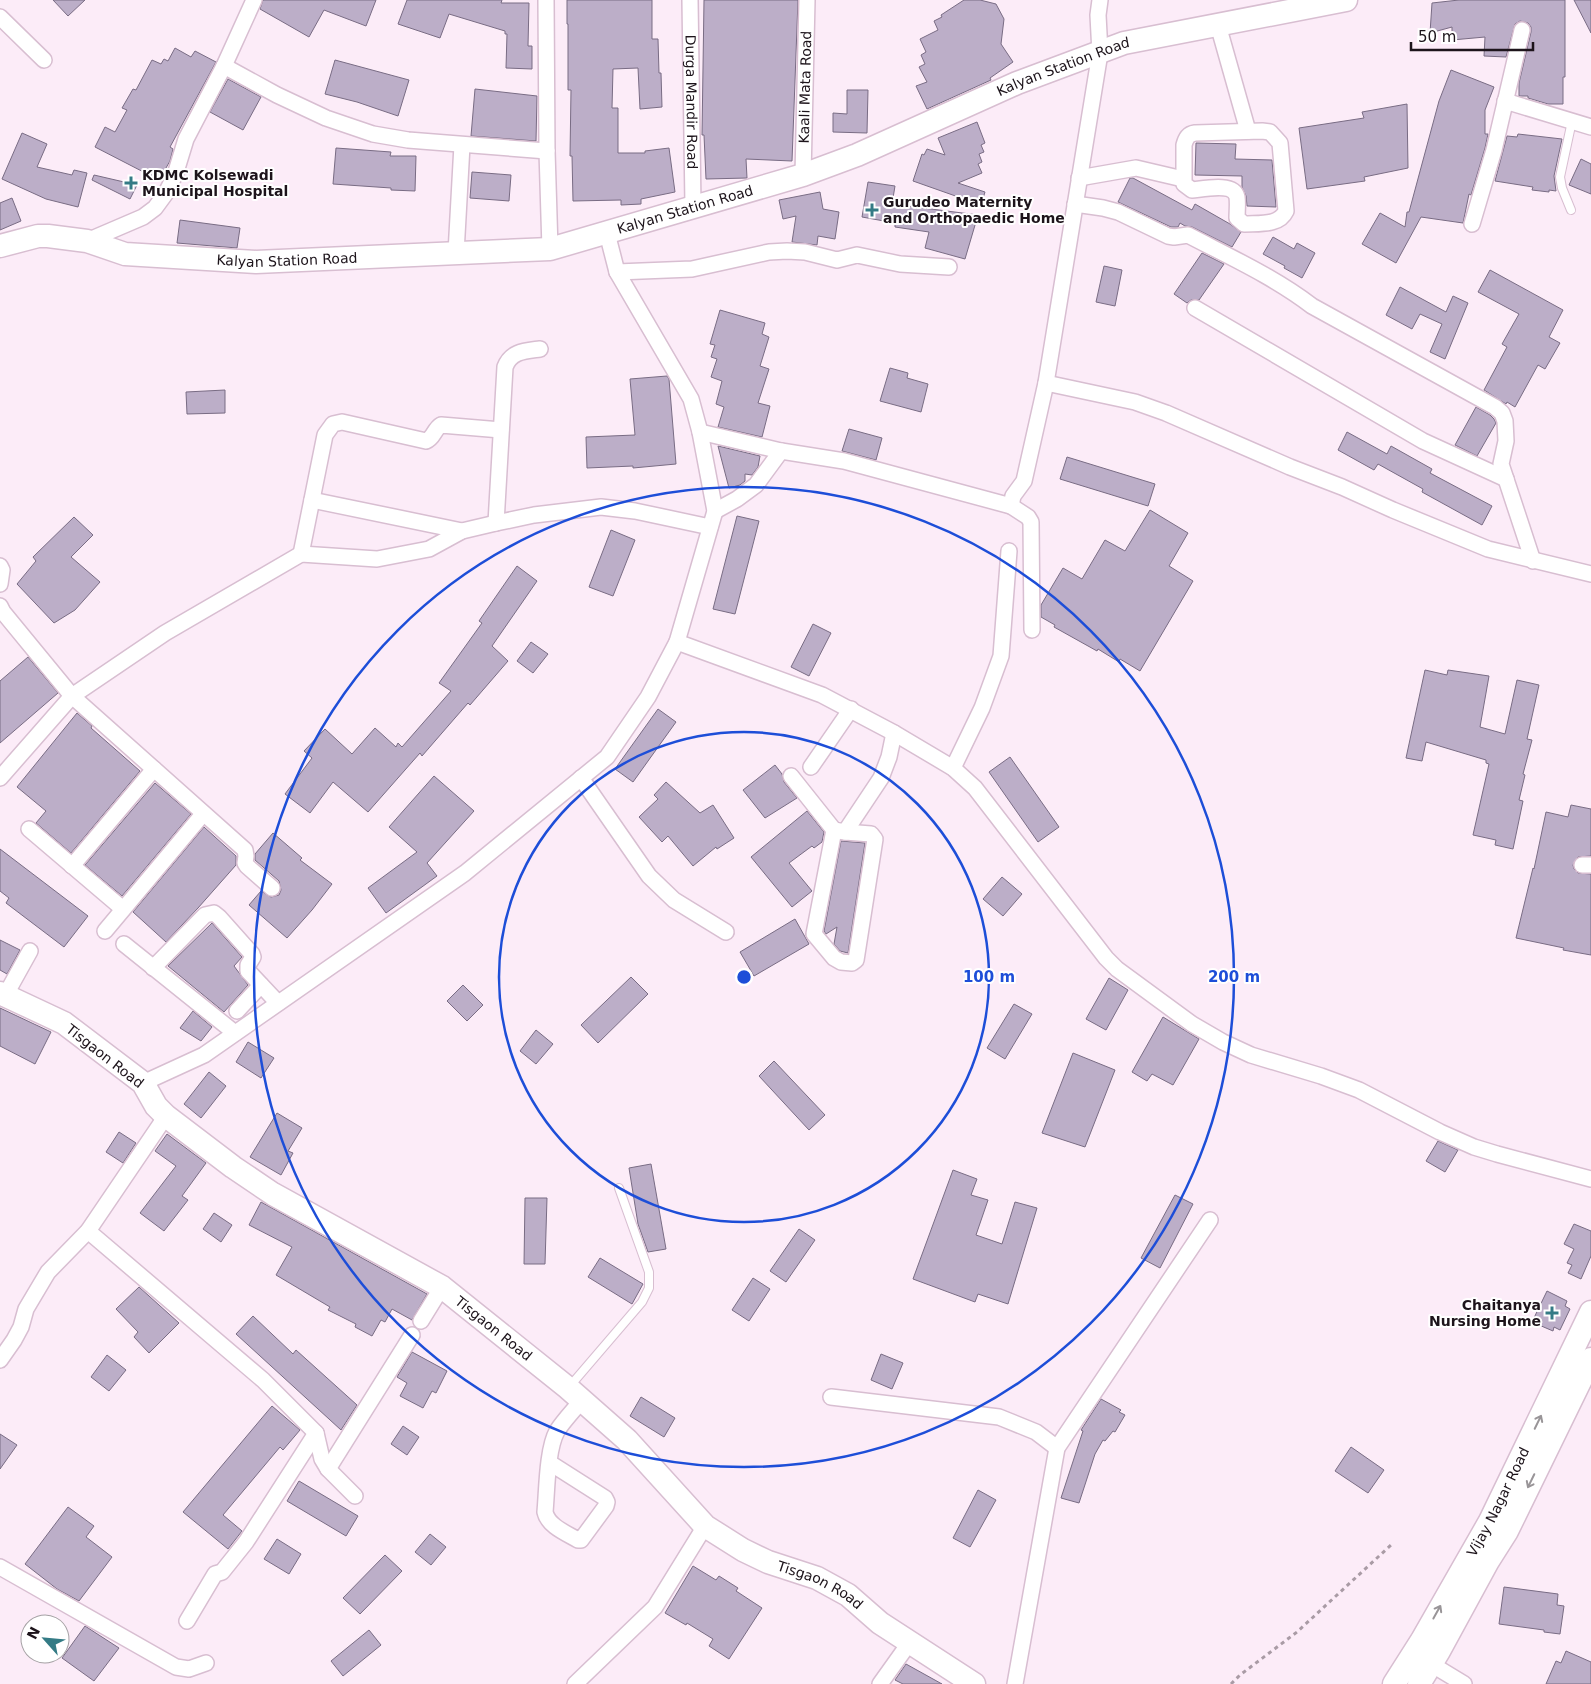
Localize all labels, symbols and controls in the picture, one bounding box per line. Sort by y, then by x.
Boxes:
scale bar [1411,20,1534,52]
text: 50 m [1418,28,1456,46]
street label: Kaali Mata Road [796,30,814,144]
street label: Durga Mandir Road [683,34,700,170]
street label: Kalyan Station Road [994,34,1131,99]
place label: KDMC Kolsewadi Municipal Hospital [142,167,288,199]
marker: KDMC Kolsewadi Municipal Hospital [124,176,138,190]
street label: Kalyan Station Road [615,182,755,237]
place label: Gurudeo Maternity and Orthopaedic Home [883,194,1065,226]
marker: Gurudeo Maternity and Orthopaedic Home [865,203,879,217]
street label: Kalyan Station Road [216,250,358,270]
centre of rings [735,968,753,986]
text: 100 m [963,968,1015,986]
text: 200 m [1208,968,1260,986]
street label: Tisgaon Road [62,1020,147,1091]
street label: Tisgaon Road [451,1292,535,1364]
place label: Chaitanya Nursing Home [1429,1297,1541,1329]
marker: Chaitanya Nursing Home [1545,1306,1559,1320]
one-way arrow [1533,1415,1543,1430]
street label: Vijay Nagar Road [1464,1445,1532,1559]
one-way arrow [1526,1473,1535,1488]
street label: Tisgaon Road [774,1557,866,1612]
one-way arrow [1433,1606,1443,1620]
north arrow [20,1614,70,1664]
text: N [24,1624,43,1642]

